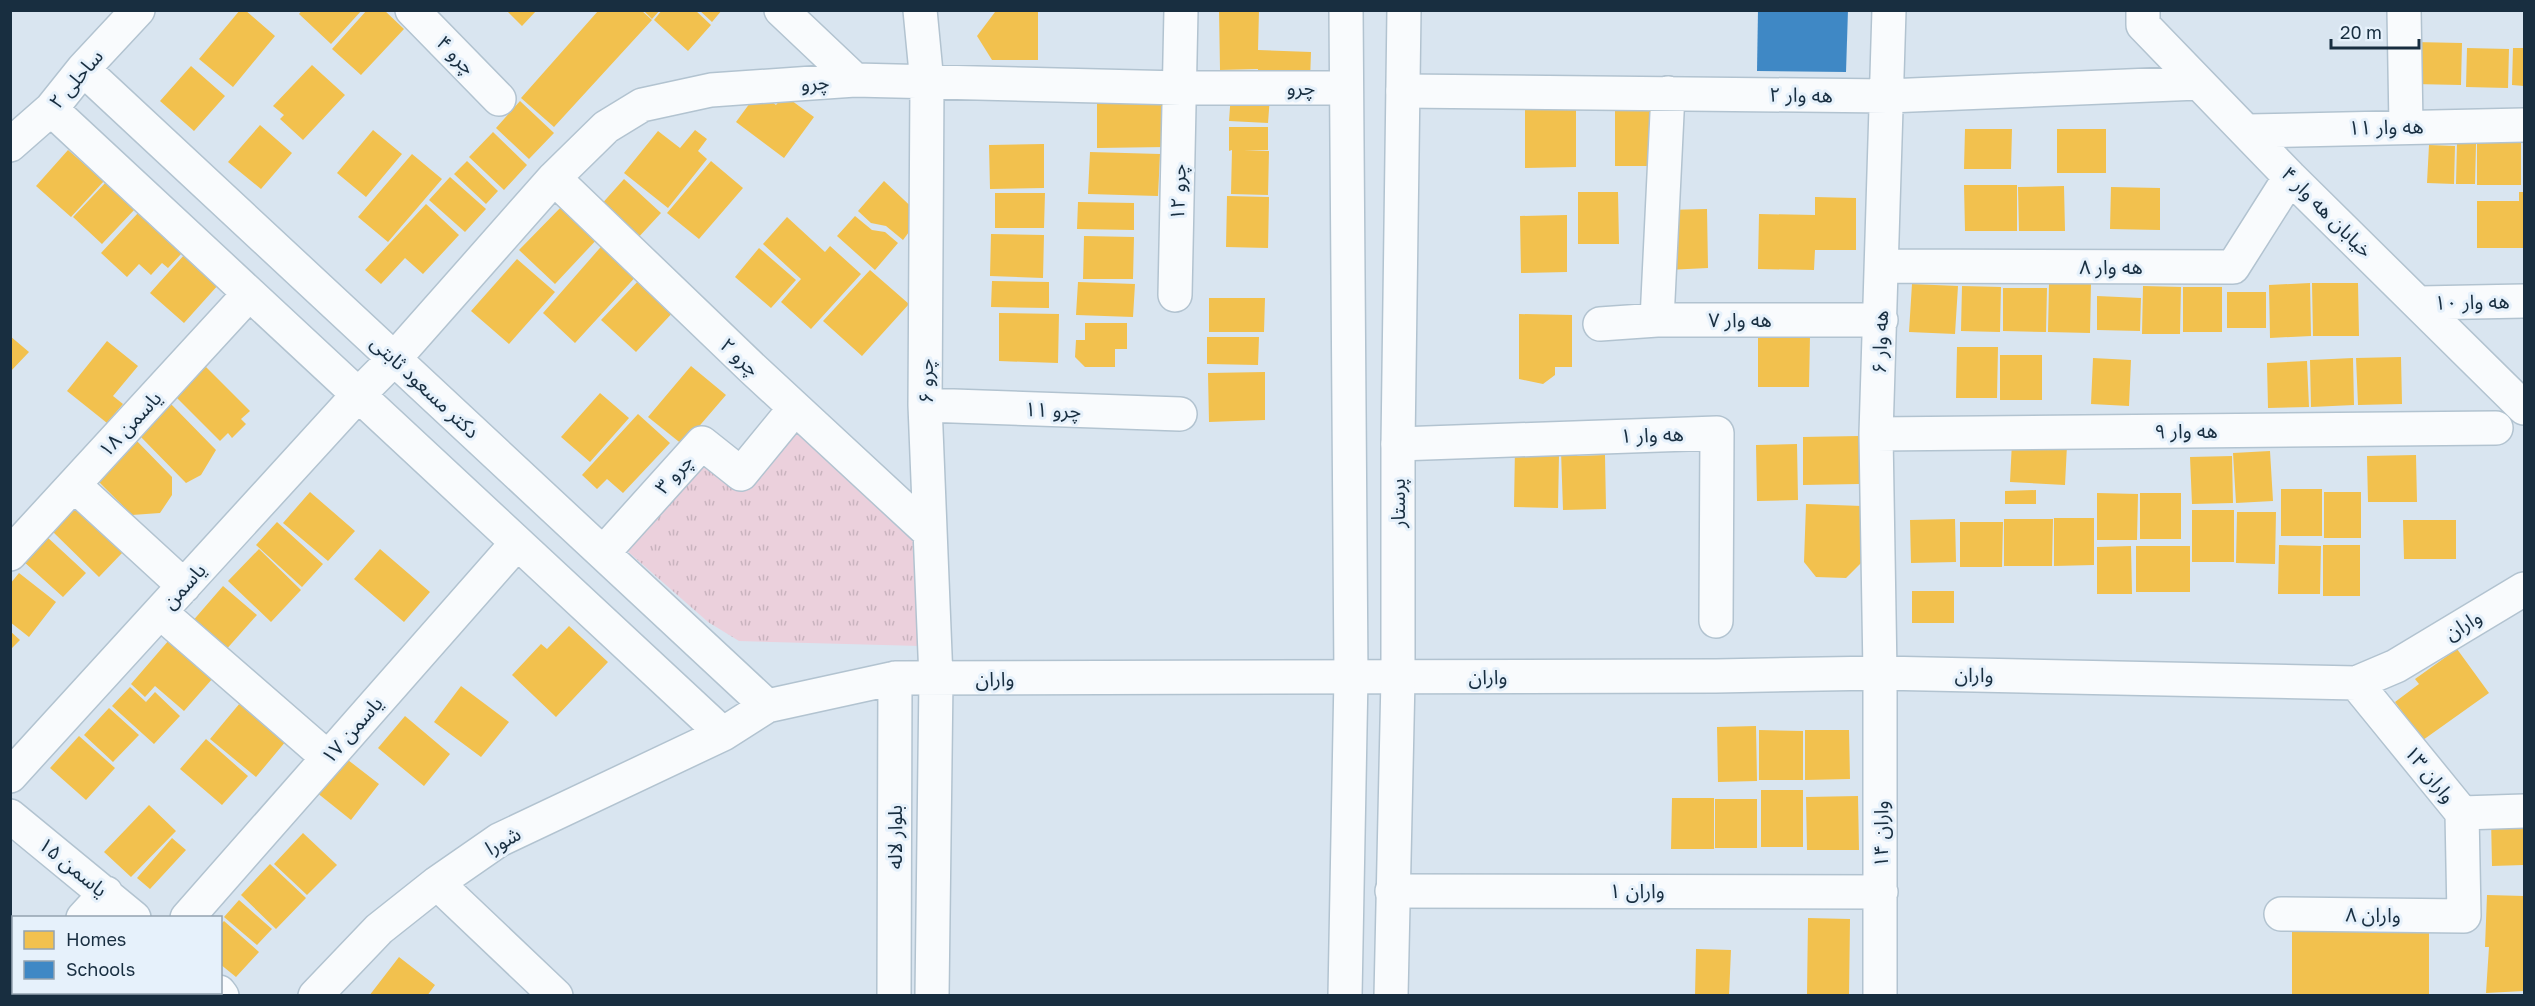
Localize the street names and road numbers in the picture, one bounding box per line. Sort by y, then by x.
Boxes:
street label: چرو ۴ [431,30,481,80]
street label: ساحلی ۲ [43,44,108,113]
street label: چرو [800,69,830,97]
street label: چرو [1287,75,1315,101]
street label: هه وار ۲ [1769,81,1833,108]
street label: هه وار ۱۱ [2348,113,2424,140]
street label: خیابان هه وار ۴ [2277,161,2378,262]
street label: چرو ۱۲ [1164,163,1192,221]
street label: هه وار ۸ [2079,254,2143,279]
street label: هه وار ۱۰ [2434,288,2510,315]
street label: هه وار ۷ [1708,307,1772,332]
street label: هه وار ۶ [1866,310,1893,374]
street label: دکتر مسعود ثابتی [366,330,485,443]
street label: چرو ۲ [715,332,765,382]
street label: چرو ۶ [913,358,939,404]
street label: یاسمن ۱۸ [93,385,167,462]
street label: چرو ۱۱ [1024,396,1082,424]
street label: هه وار ۹ [2154,418,2218,443]
street label: هه وار ۱ [1620,421,1684,448]
street label: چرو ۳ [649,449,699,499]
street label: پرستار [1385,478,1411,529]
street label: یاسمن [156,557,211,614]
street label: واران [2440,604,2486,645]
street label: واران [1954,662,1994,687]
street label: واران [1469,664,1508,689]
street label: واران [976,666,1015,691]
street label: یاسمن ۱۷ [315,691,388,769]
street label: واران ۱۳ [2400,740,2461,808]
street label: واران ۱۴ [1868,801,1893,867]
street label: بلوار لاله [882,805,907,869]
street label: شورا [481,821,525,860]
street label: یاسمن ۱۵ [34,831,113,902]
street label: واران ۱ [1609,878,1665,903]
street label: واران ۸ [2345,902,2401,927]

